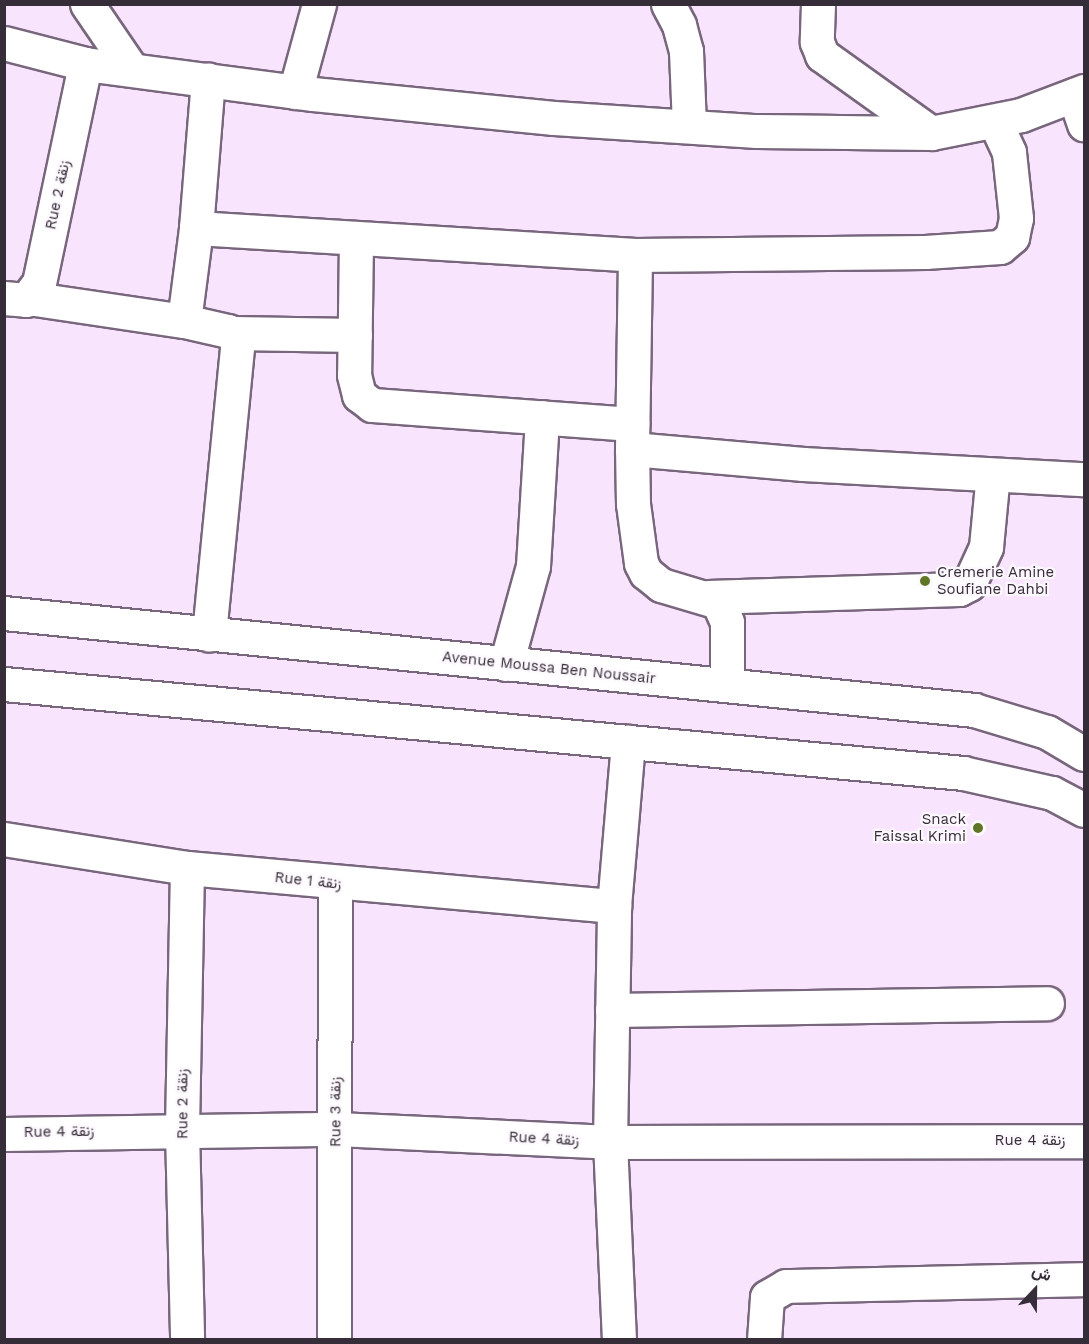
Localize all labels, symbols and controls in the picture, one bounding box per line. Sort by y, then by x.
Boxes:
street label: Rue 2 زنقة [42,159,74,231]
place label: Cremerie Amine Soufiane Dahbi [937,563,1055,598]
marker: Cremerie Amine Soufiane Dahbi [918,574,932,588]
street label: Avenue Moussa Ben Noussair [441,648,657,688]
place label: Snack Faissal Krimi [873,810,966,845]
marker: Snack Faissal Krimi [971,821,985,835]
street label: Rue 1 زنقة [274,869,342,893]
street label: Rue 2 زنقة [174,1069,192,1139]
street label: Rue 3 زنقة [327,1077,345,1147]
street label: Rue 4 زنقة [23,1122,95,1142]
street label: Rue 4 زنقة [508,1128,580,1150]
street label: Rue 4 زنقة [995,1132,1065,1150]
north arrow [1005,1260,1065,1320]
text: ش [1029,1260,1054,1285]

